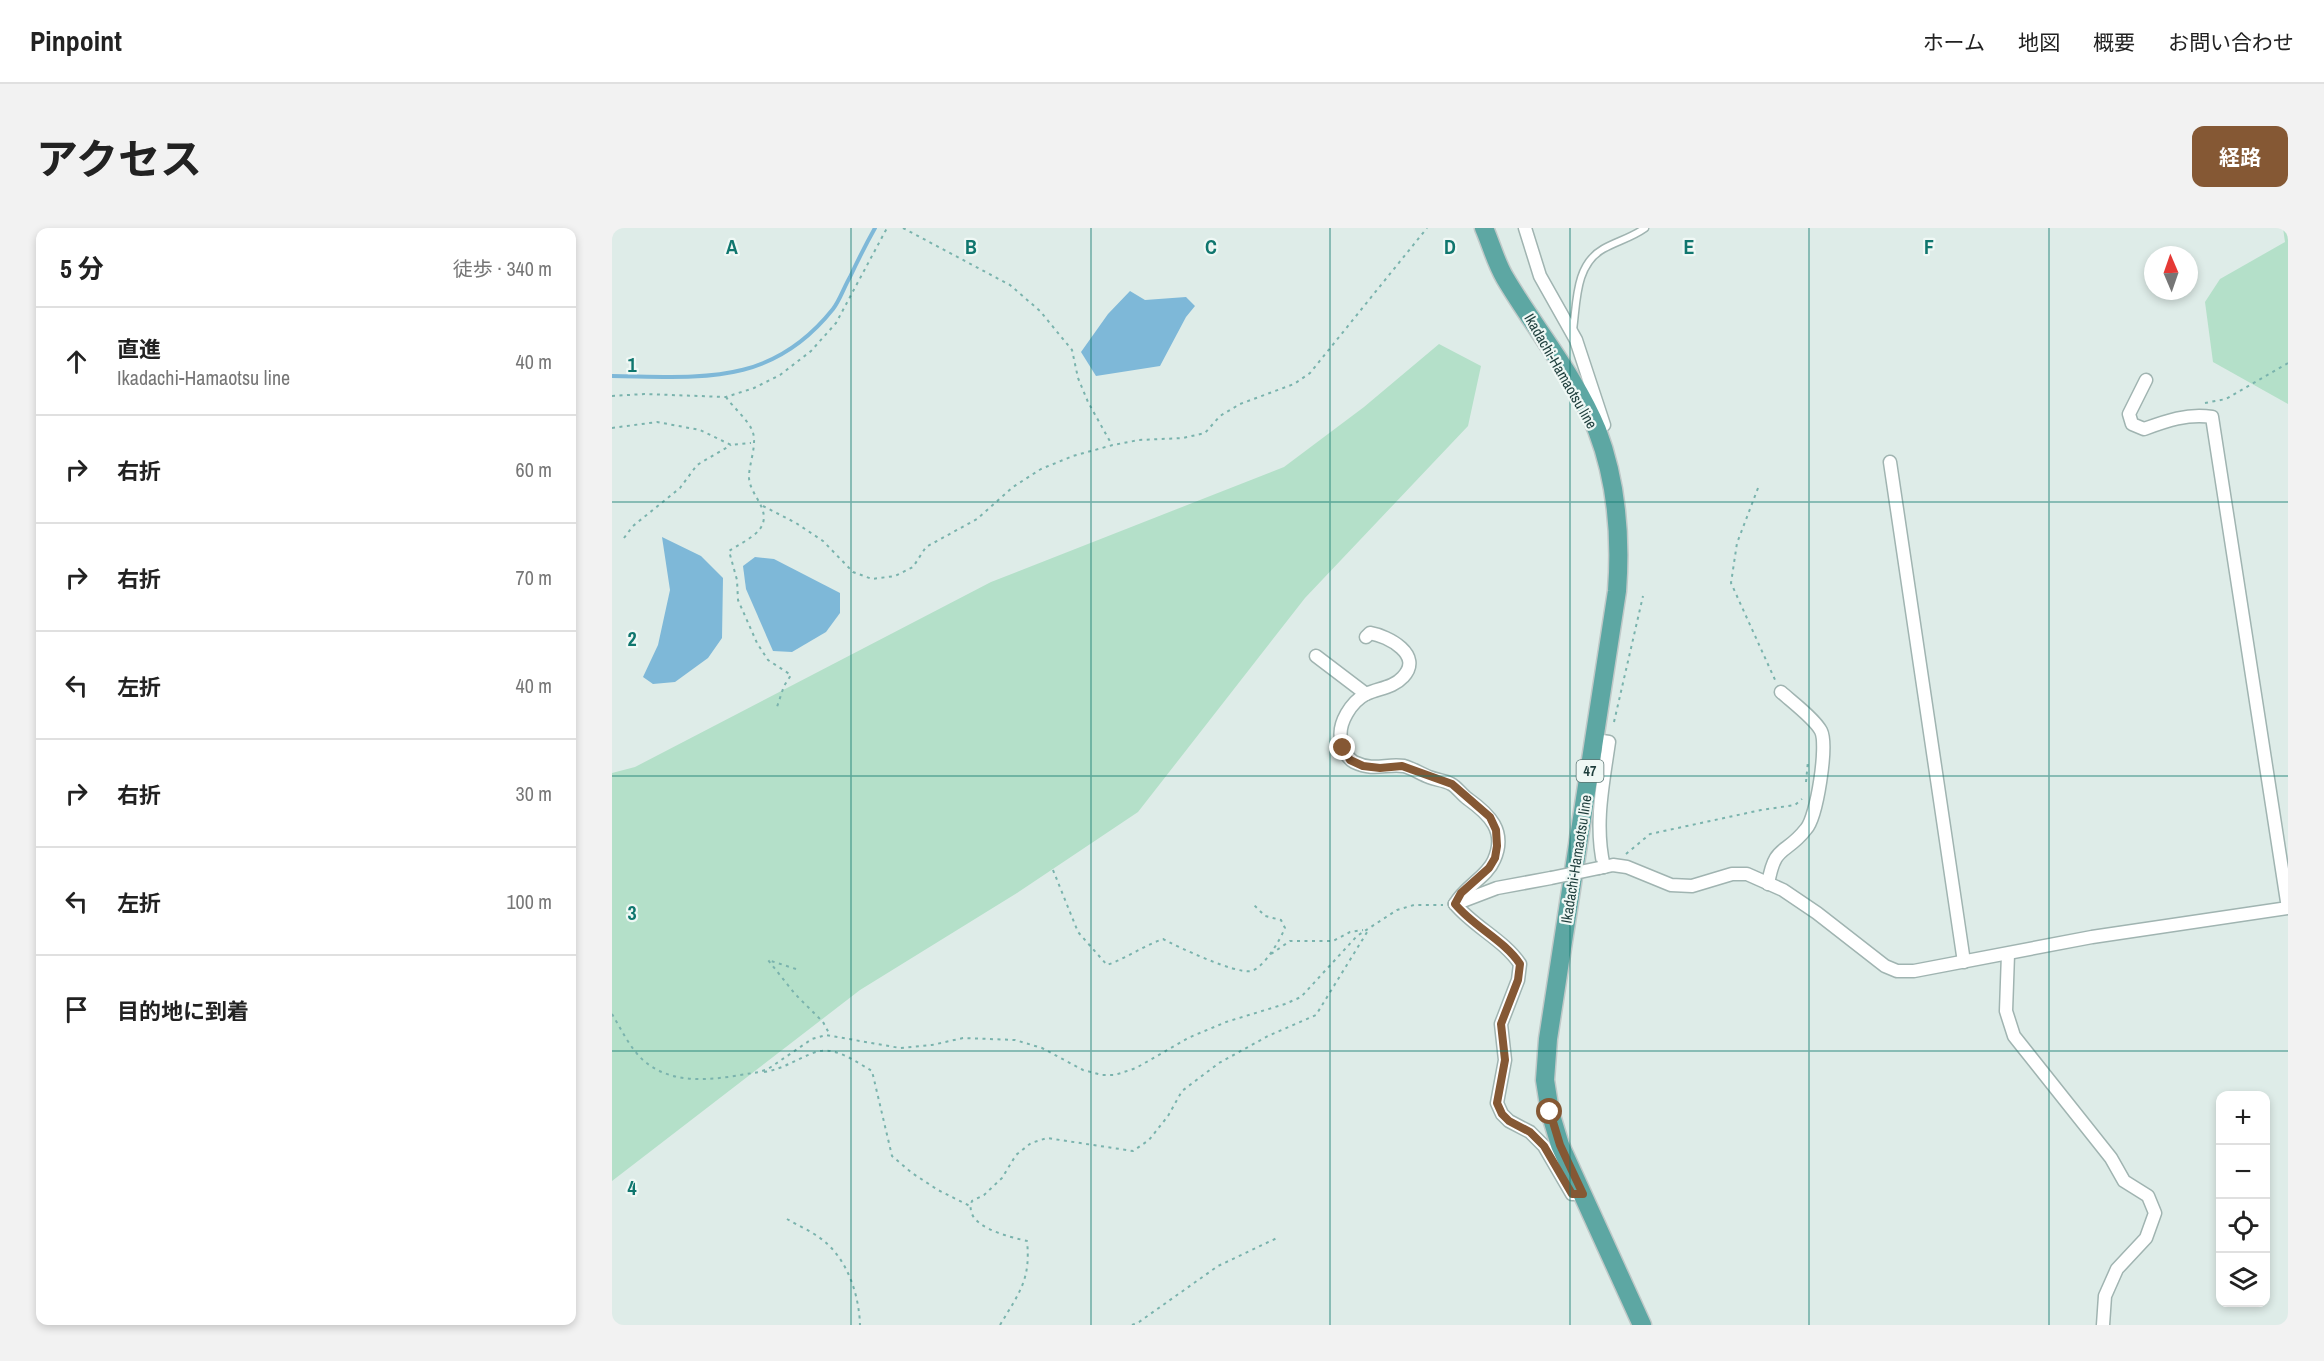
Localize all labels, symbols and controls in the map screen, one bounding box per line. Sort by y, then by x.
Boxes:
text: Pinpoint [30,22,122,60]
text: ホーム [1923,28,1985,57]
text: 地図 [2018,28,2060,57]
text: 概要 [2093,28,2135,57]
text: お問い合わせ [2168,28,2294,57]
button: 経路 [2192,126,2288,187]
text: アクセス [36,131,202,187]
text: A [726,233,738,260]
text: B [965,233,977,260]
text: C [1205,233,1217,260]
text: D [1444,233,1456,260]
text: E [1684,233,1695,260]
text: F [1924,233,1934,260]
north arrow [2144,246,2198,300]
text: 5 分 [60,251,104,286]
text: 徒歩 · 340 m [453,255,552,282]
street label: Ikadachi-Hamaotsu line [1519,309,1603,433]
text: 直進 [117,334,161,364]
icon: ahead [60,345,93,378]
text: 40 m [516,348,552,375]
text: 1 [627,351,637,378]
text: Ikadachi-Hamaotsu line [117,364,290,391]
icon: right [60,453,93,486]
text: 右折 [117,456,161,486]
text: 60 m [516,456,552,483]
icon: right [60,561,93,594]
text: 右折 [117,564,161,594]
text: 70 m [516,564,552,591]
text: 2 [627,625,637,652]
icon: left [60,669,93,702]
text: 左折 [117,672,161,702]
text: 40 m [516,672,552,699]
route end [1329,734,1355,760]
road number: 47 [1576,760,1604,782]
icon: right [60,777,93,810]
text: 右折 [117,780,161,810]
text: 30 m [516,780,552,807]
street label: Ikadachi-Hamaotsu line [1555,793,1597,925]
icon: left [60,885,93,918]
text: 左折 [117,888,161,918]
text: 100 m [506,888,552,915]
text: 3 [627,899,637,926]
icon: arrive [60,993,93,1026]
text: 目的地に到着 [117,996,249,1026]
map controls [2216,1091,2270,1307]
button: + [2216,1091,2270,1145]
route start [1536,1098,1562,1124]
button: − [2216,1145,2270,1199]
text: 4 [627,1174,637,1201]
button: locate [2216,1199,2270,1253]
button: layers [2216,1253,2270,1307]

